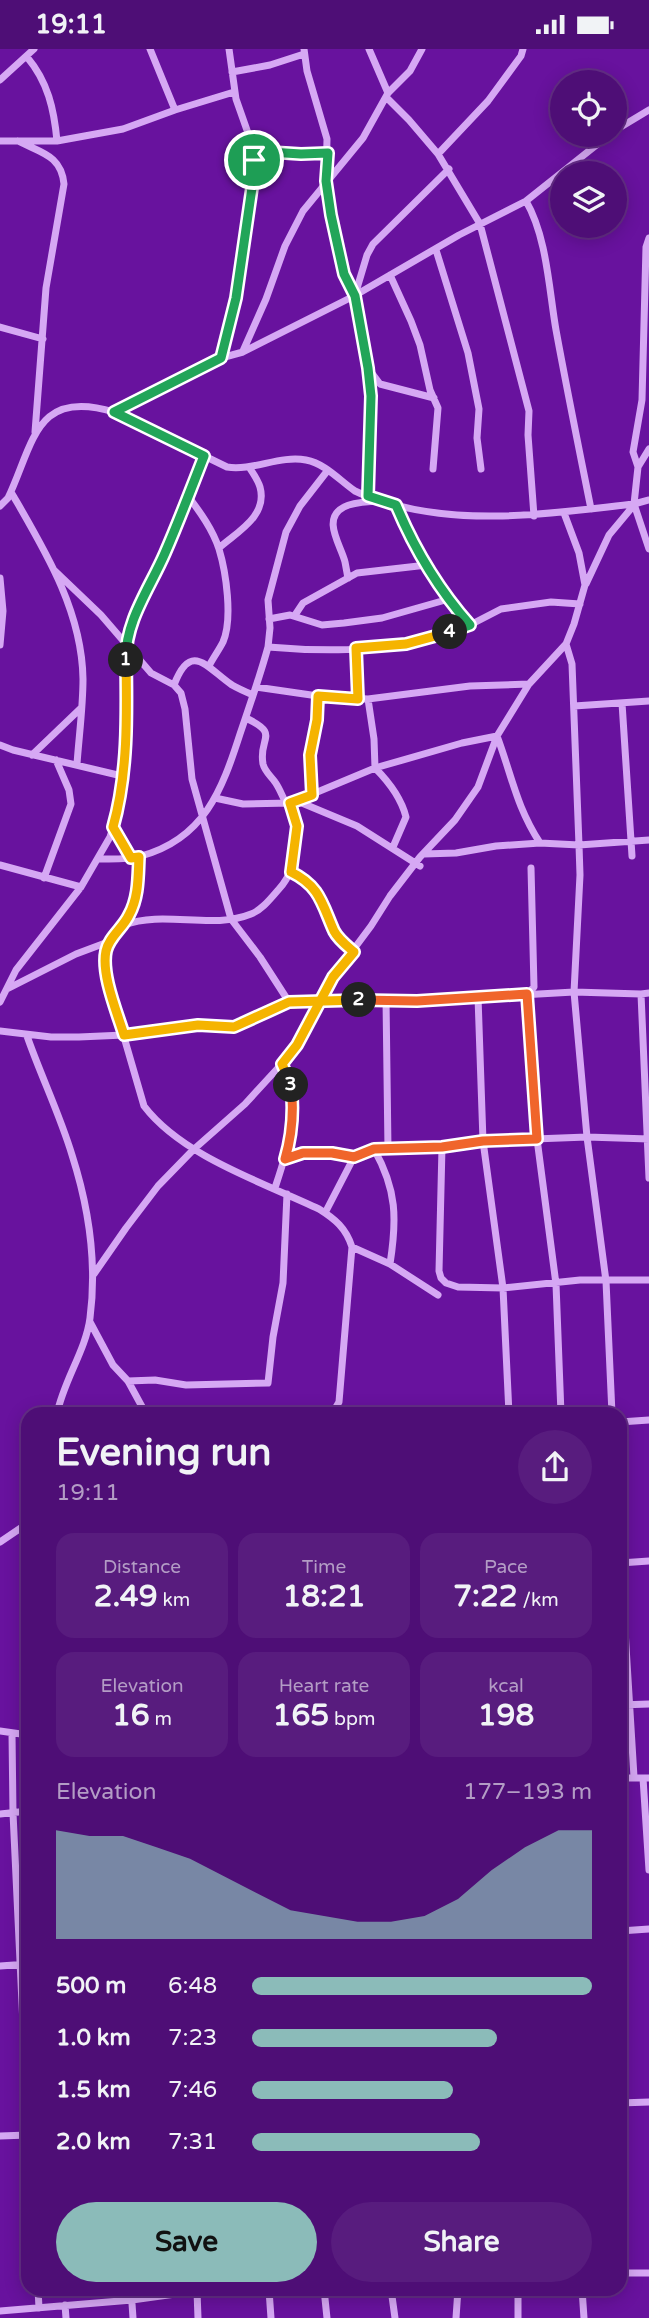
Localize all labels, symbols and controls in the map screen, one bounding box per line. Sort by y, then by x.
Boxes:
text: 19:11 [35,9,107,40]
map controls [550,70,627,238]
button: locate [550,70,627,147]
pin [224,130,284,190]
icon: arrive [235,141,273,179]
button: layers [550,161,627,238]
pin: 4 [433,615,468,649]
text: 4 [444,620,455,642]
pin: 1 [108,643,144,677]
text: 1 [120,648,131,670]
pin: 2 [342,983,376,1017]
text: 2 [353,988,364,1010]
pin: 3 [274,1067,308,1103]
text: 3 [285,1073,296,1095]
text: Evening run [56,1430,271,1476]
button: share [518,1430,592,1504]
text: 19:11 [56,1479,120,1507]
text: Distance [103,1556,181,1578]
text: Time [302,1556,346,1578]
text: Pace [484,1556,528,1578]
text: 2.49 [94,1578,157,1615]
text: 18:21 [282,1578,366,1615]
text: 7:22 [453,1578,518,1615]
text: km [157,1589,190,1611]
text: /km [518,1589,559,1611]
text: Elevation [100,1675,184,1697]
text: Heart rate [279,1675,369,1697]
text: kcal [488,1675,524,1697]
text: 16 [112,1697,150,1734]
text: 165 [273,1697,329,1734]
text: 198 [478,1697,534,1734]
text: m [150,1708,172,1730]
text: bpm [329,1708,375,1730]
text: Elevation [56,1778,157,1806]
text: 177–193 m [463,1778,592,1806]
text: 500 m [56,1972,126,2000]
text: 6:48 [168,1972,217,2000]
text: 1.0 km [56,2024,131,2052]
text: 7:23 [168,2024,217,2052]
text: 1.5 km [56,2076,131,2104]
text: 7:46 [168,2076,217,2104]
text: 2.0 km [56,2128,131,2156]
text: 7:31 [168,2128,217,2156]
button: Save [56,2202,317,2282]
button: Share [331,2202,592,2282]

